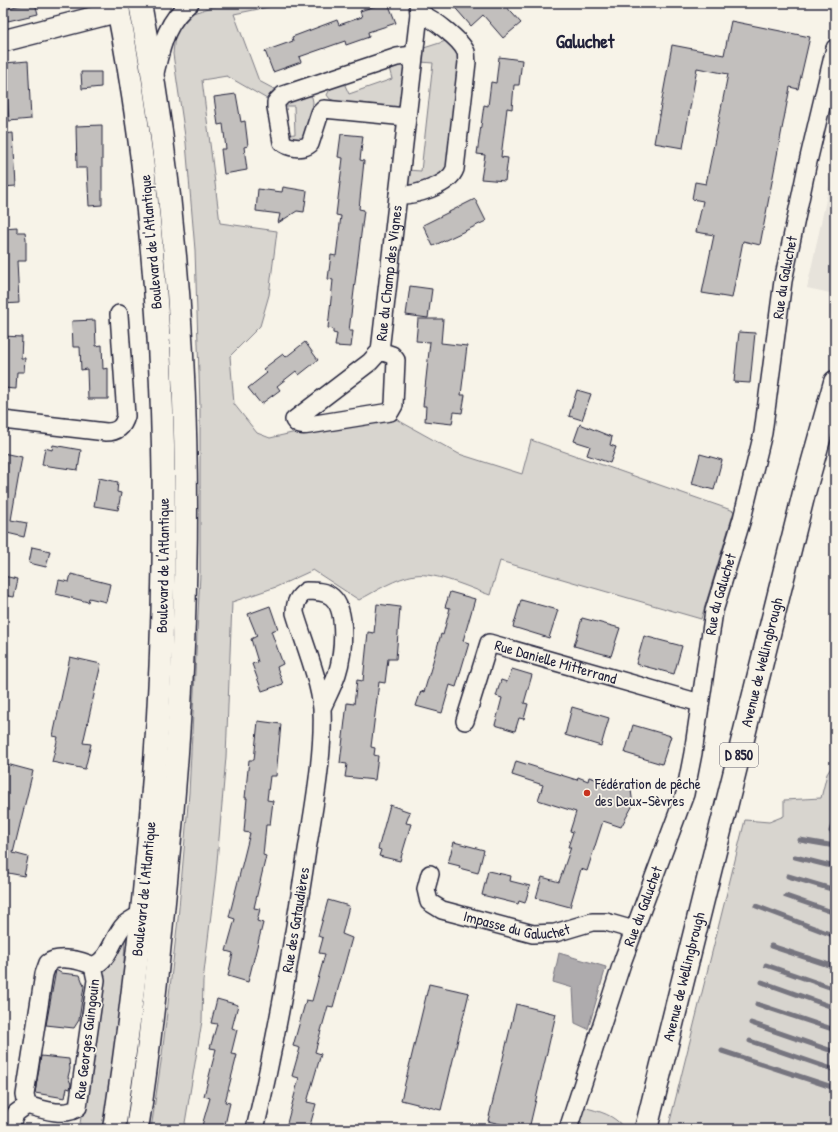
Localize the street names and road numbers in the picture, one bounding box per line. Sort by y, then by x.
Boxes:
street label: Boulevard de l'Atlantique [134,174,167,310]
street label: Rue du Champ des Vignes [370,204,407,342]
street label: Rue du Galuchet [767,233,802,320]
street label: Boulevard de l'Atlantique [151,498,174,633]
street label: Rue du Galuchet [700,550,741,636]
street label: Avenue de Wellingbrough [735,595,788,729]
street label: Rue Danielle Mitterrand [492,634,620,689]
road number: D 850 [720,743,758,767]
street label: Boulevard de l'Atlantique [126,821,161,957]
street label: Rue du Galuchet [618,862,667,949]
street label: Rue des Gataudières [276,866,314,974]
street label: Impasse du Galuchet [461,905,573,944]
street label: Avenue de Wellingbrough [657,910,710,1043]
street label: Rue Georges Guingouin [69,977,104,1100]

